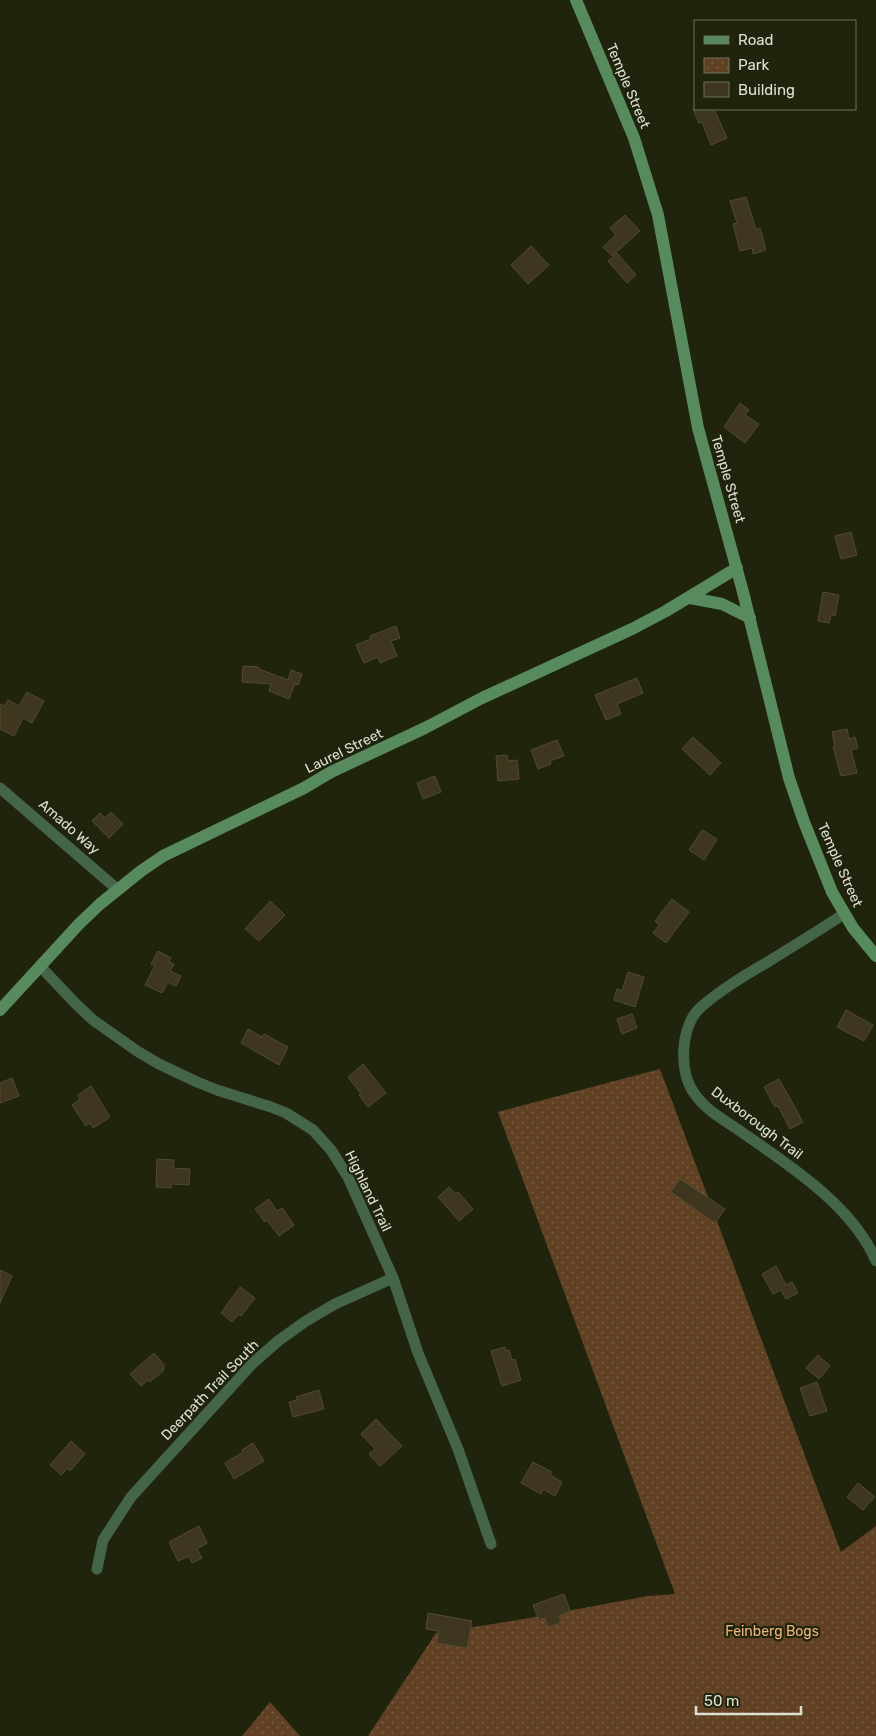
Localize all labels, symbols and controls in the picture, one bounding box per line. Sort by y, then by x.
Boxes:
legend [694,20,856,110]
text: Road [738,31,774,49]
street label: Temple Street [602,41,654,131]
text: Park [738,56,769,74]
text: Building [738,81,795,99]
street label: Temple Street [707,433,749,525]
street label: Laurel Street [302,725,386,777]
street label: Amado Way [35,796,103,858]
street label: Temple Street [814,820,866,910]
street label: Duxborough Trail [708,1083,806,1163]
street label: Highland Trail [341,1148,395,1234]
street label: Deerpath Trail South [158,1336,262,1444]
park label: Feinberg Bogs [725,1623,819,1640]
scale bar [696,1684,801,1716]
text: 50 m [704,1692,739,1710]

